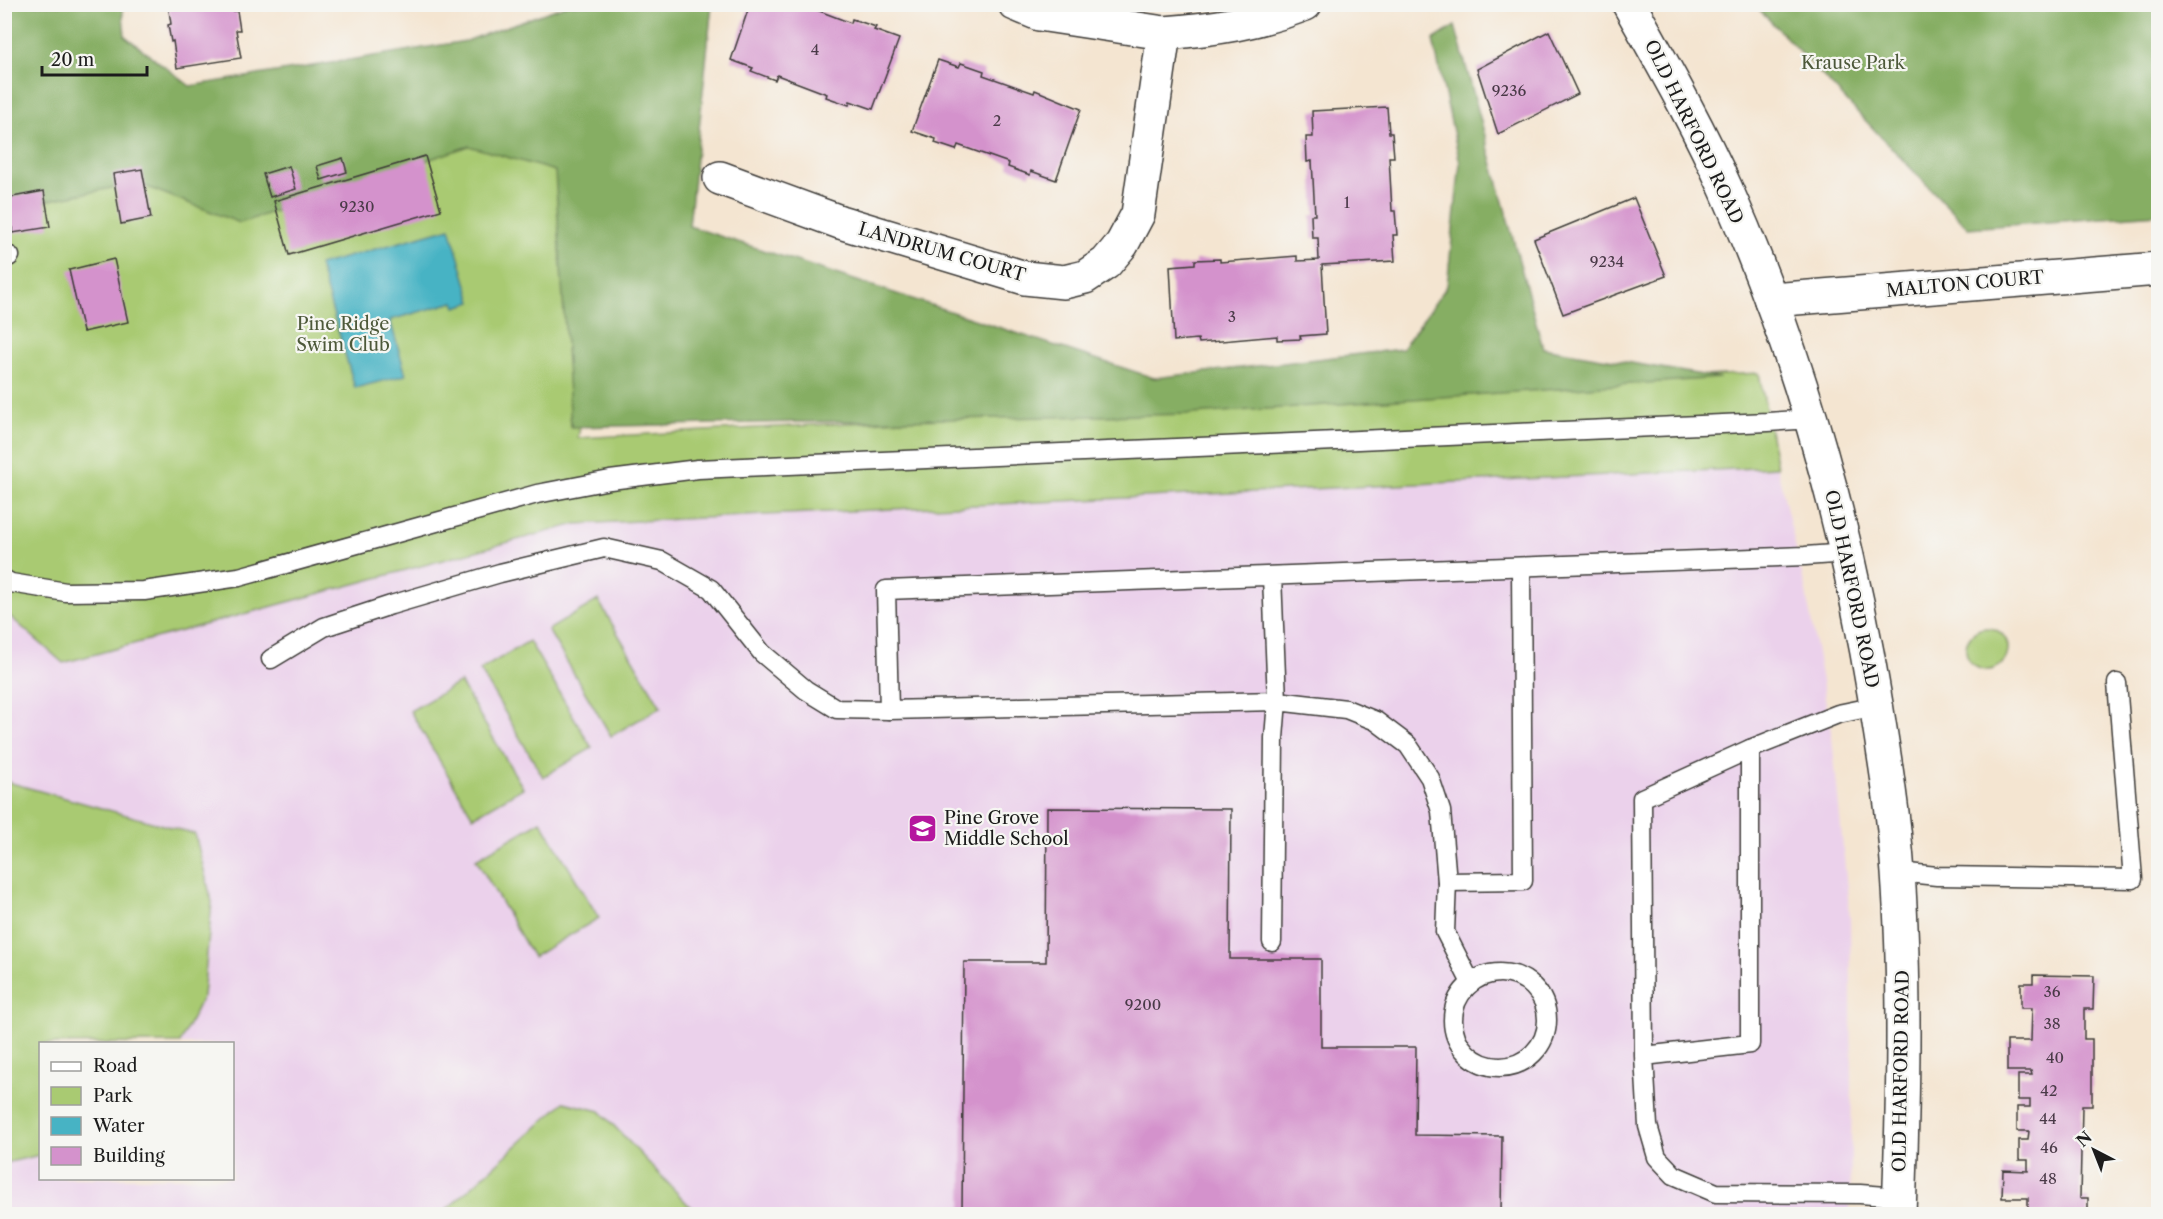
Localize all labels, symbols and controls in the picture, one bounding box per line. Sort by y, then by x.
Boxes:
street label: OLD HARFORD ROAD [1640,36,1748,228]
scale bar [42,39,147,77]
house number: 4 [811,40,819,59]
text: 20 m [51,49,95,71]
park label: Krause Park [1801,52,1907,74]
house number: 9236 [1492,81,1526,100]
house number: 2 [993,111,1001,130]
house number: 1 [1344,193,1351,212]
house number: 9230 [339,197,375,216]
street label: LANDRUM COURT [856,218,1029,287]
house number: 9234 [1590,252,1624,271]
street label: MALTON COURT [1885,266,2045,302]
house number: 3 [1228,307,1236,326]
park label: Pine Ridge Swim Club [296,313,390,356]
street label: OLD HARFORD ROAD [1820,488,1884,690]
place label: Pine Grove Middle School [944,807,1069,850]
school or university icon: Pine Grove Middle School [907,812,939,844]
street label: OLD HARFORD ROAD [1888,970,1914,1172]
house number: 36 [2043,982,2061,1001]
house number: 9200 [1125,995,1161,1014]
house number: 38 [2043,1014,2061,1033]
legend [39,1042,234,1180]
house number: 40 [2046,1048,2064,1067]
text: Road [93,1055,138,1077]
house number: 42 [2040,1081,2058,1100]
text: Park [93,1085,134,1107]
house number: 44 [2039,1109,2057,1128]
text: Water [92,1115,145,1137]
north arrow [2064,1120,2124,1180]
text: N [2072,1127,2096,1151]
house number: 46 [2040,1138,2058,1157]
text: Building [93,1145,165,1167]
house number: 48 [2039,1169,2057,1188]

